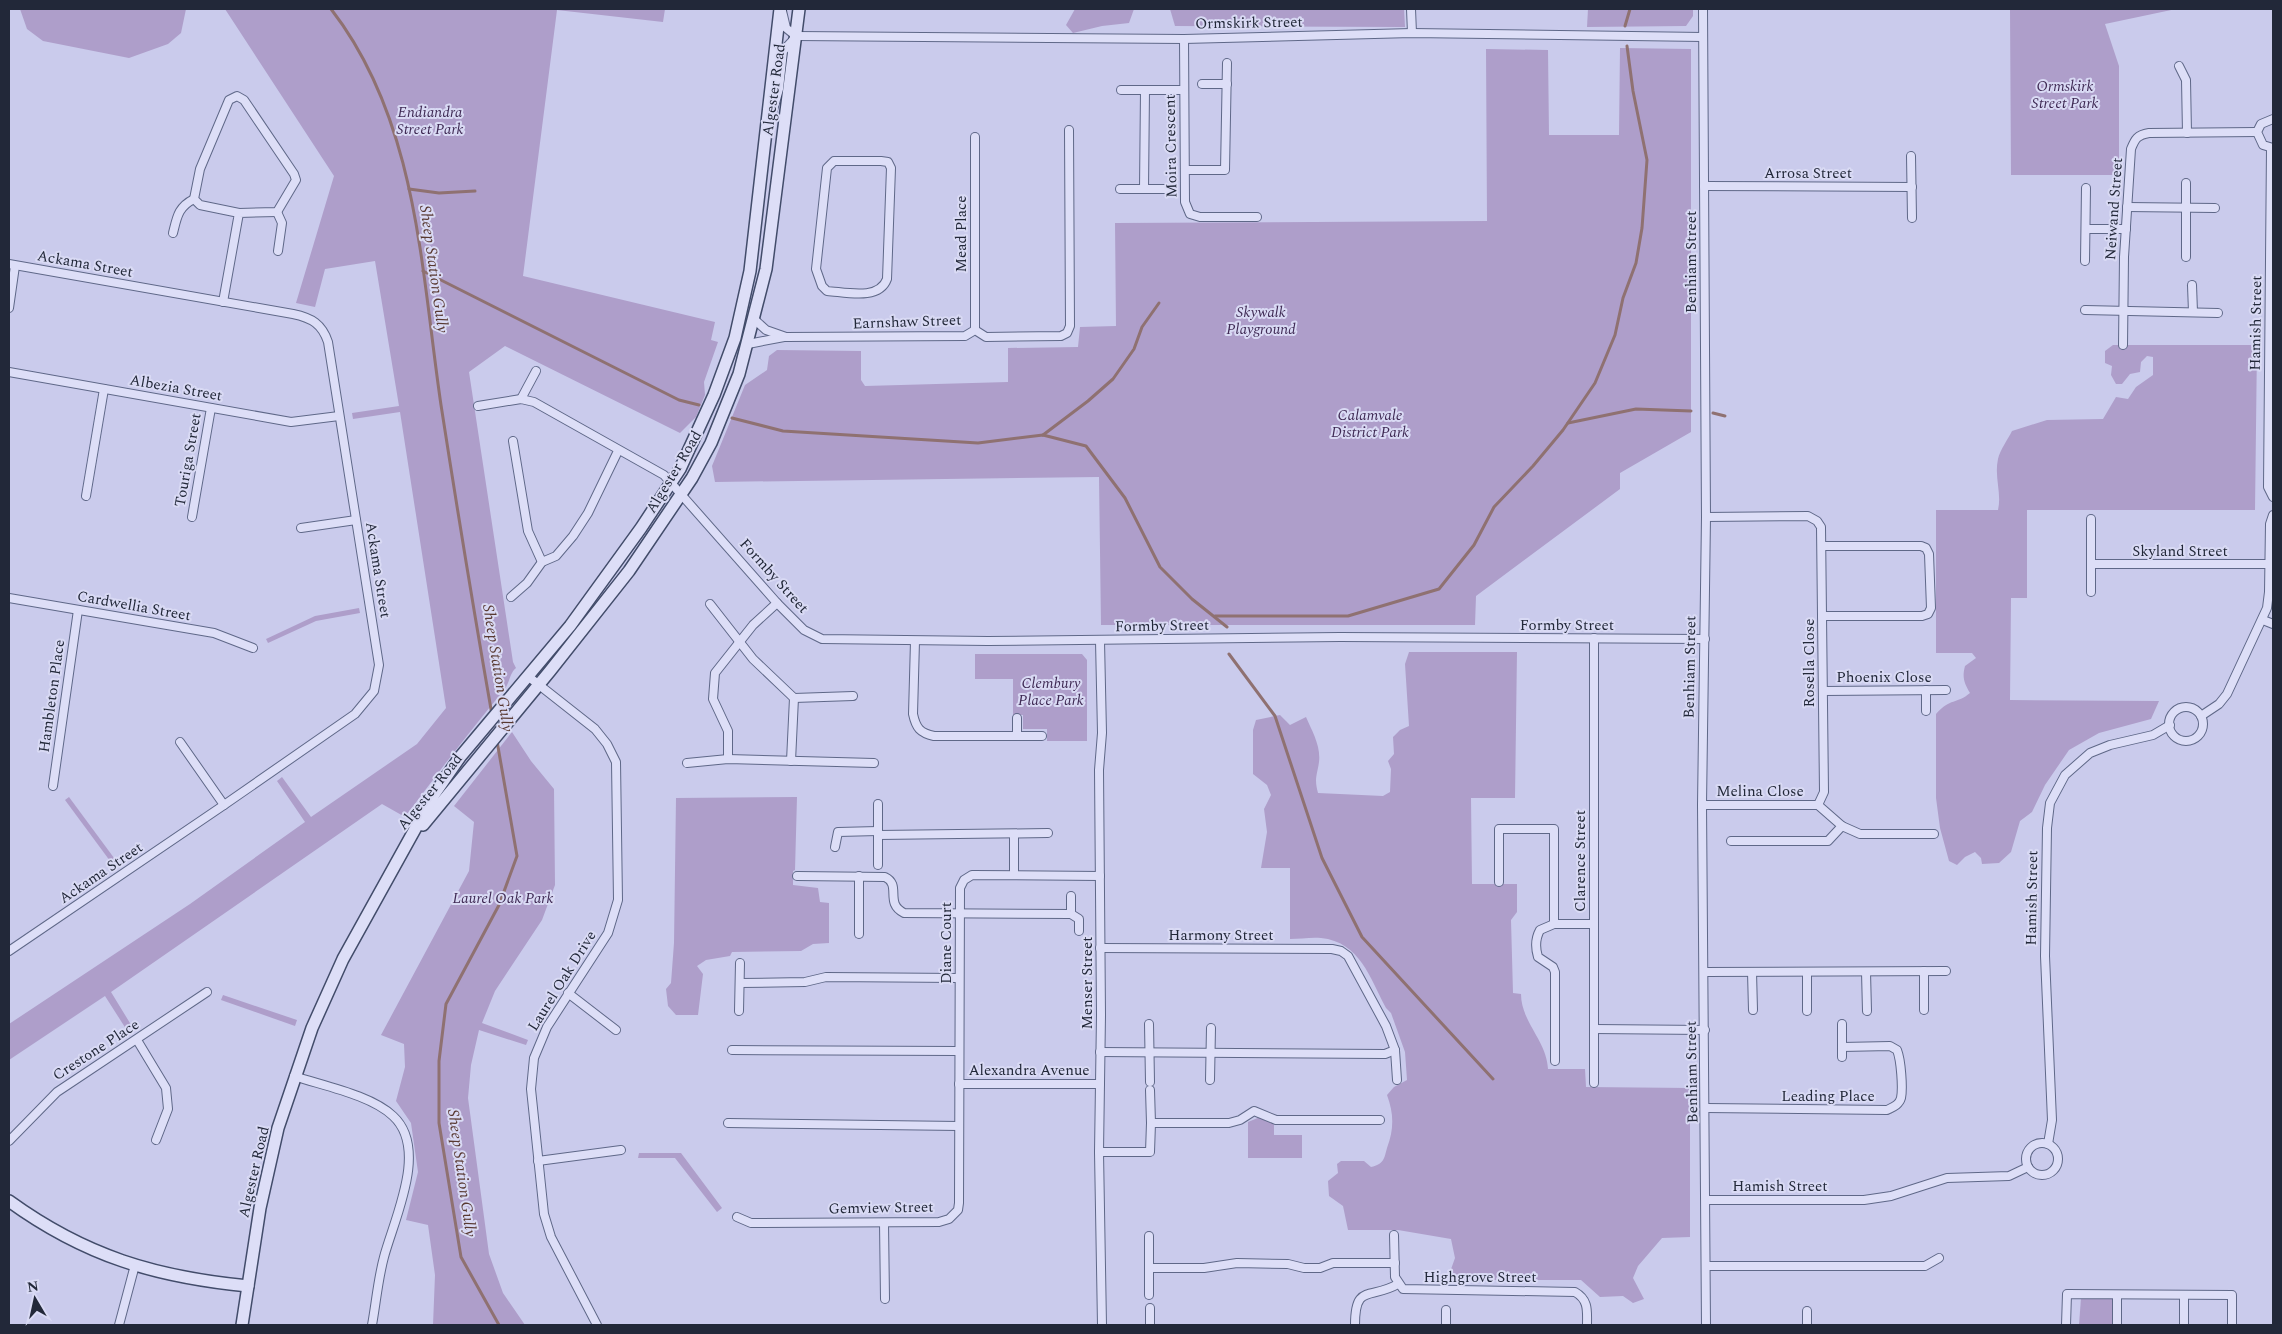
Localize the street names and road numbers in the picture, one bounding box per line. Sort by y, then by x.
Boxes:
street label: Ormskirk Street [1195,11,1303,35]
street label: Algester Road [756,42,792,138]
street label: Moira Crescent [1159,94,1183,198]
street label: Neiwand Street [2099,157,2129,261]
street label: Arrosa Street [1764,162,1852,185]
street label: Mead Place [950,196,973,272]
street label: Benhiam Street [1680,211,1703,313]
street label: Ackama Street [35,244,135,284]
street label: Hamish Street [2244,275,2268,371]
street label: Earnshaw Street [852,309,962,335]
street label: Albezia Street [128,369,224,407]
street label: Touriga Street [168,411,208,509]
street label: Algester Road [640,426,708,518]
street label: Ackama Street [359,520,397,620]
street label: Formby Street [734,533,814,619]
street label: Skyland Street [2132,540,2228,563]
street label: Cardwellia Street [75,585,193,627]
street label: Formby Street [1115,614,1209,638]
street label: Formby Street [1520,614,1614,637]
street label: Benhiam Street [1678,615,1702,719]
street label: Rosella Close [1798,619,1821,707]
street label: Hambleton Place [33,638,71,754]
street label: Phoenix Close [1836,666,1932,689]
street label: Algester Road [392,749,468,835]
street label: Melina Close [1716,780,1804,803]
street label: Clarence Street [1569,810,1592,912]
street label: Ackama Street [54,836,148,910]
street label: Hamish Street [2020,850,2044,946]
street label: Diane Court [935,902,958,984]
street label: Harmony Street [1168,924,1274,947]
street label: Laurel Oak Drive [522,926,602,1036]
street label: Menser Street [1076,936,1099,1030]
street label: Crestone Place [48,1013,144,1087]
street label: Benhiam Street [1680,1020,1704,1124]
street label: Alexandra Avenue [968,1059,1090,1082]
street label: Leading Place [1781,1085,1875,1108]
street label: Algester Road [232,1124,276,1220]
street label: Hamish Street [1732,1175,1828,1198]
street label: Gemview Street [828,1196,934,1220]
street label: Highgrove Street [1423,1266,1537,1289]

